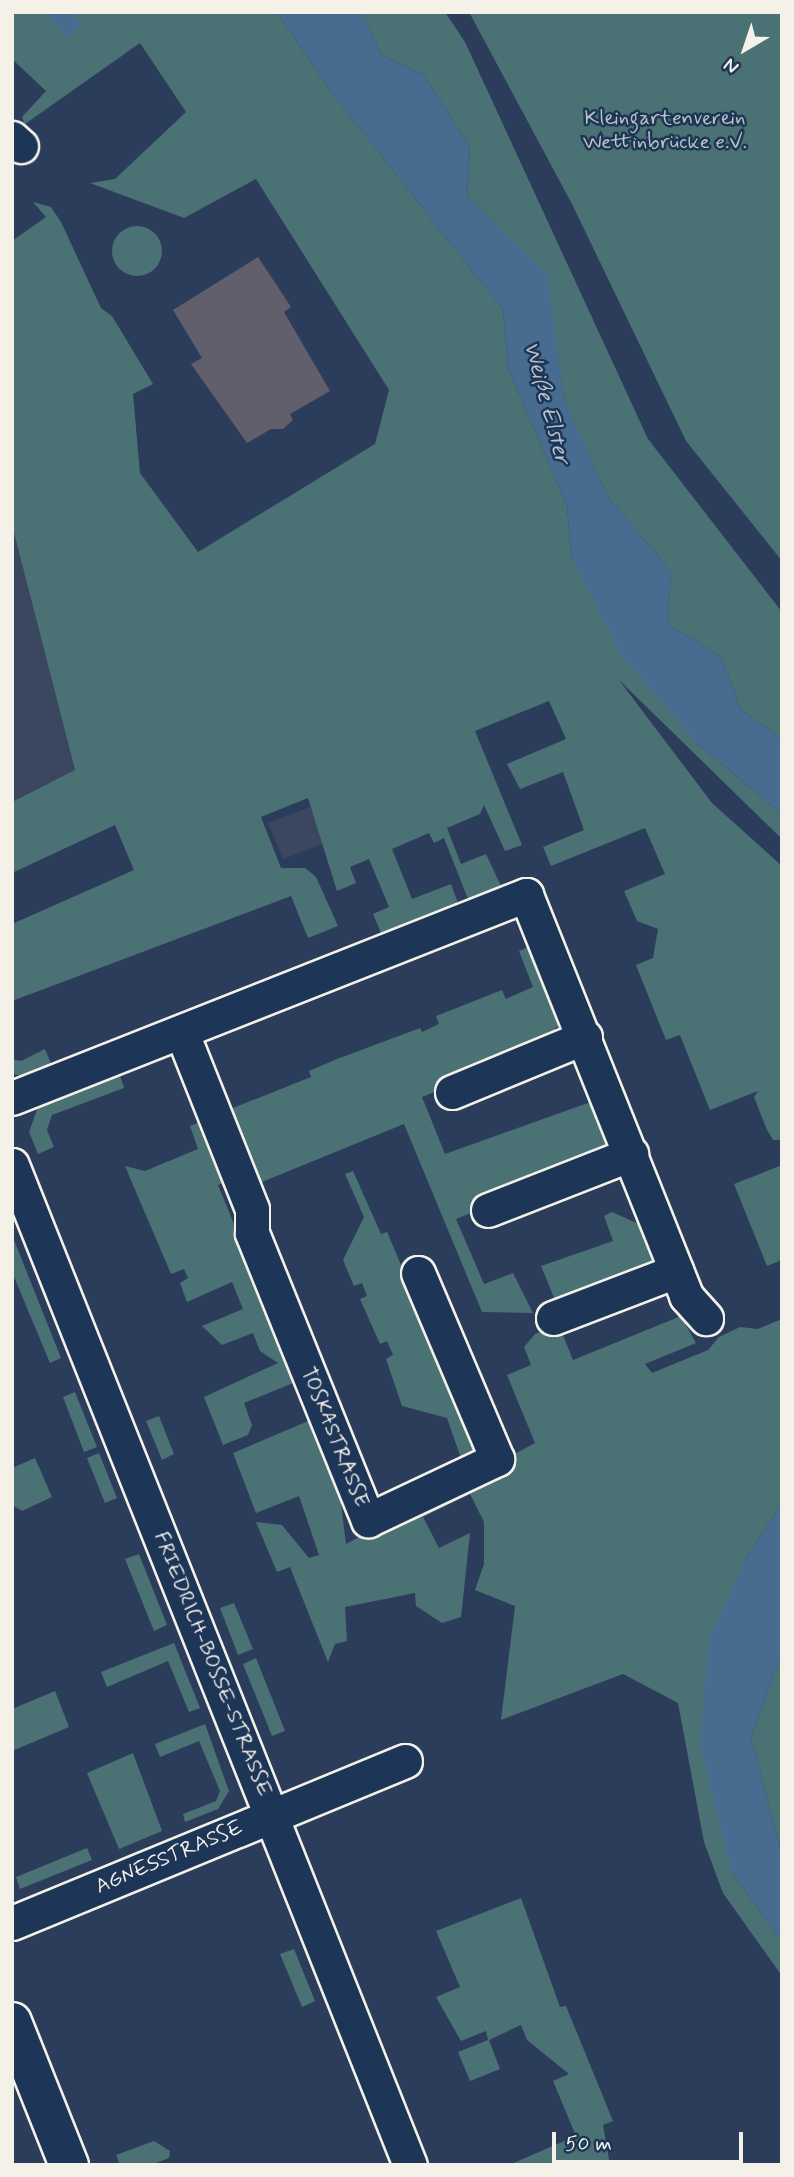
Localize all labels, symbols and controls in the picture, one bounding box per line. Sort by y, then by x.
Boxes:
north arrow [710,14,780,84]
text: N [719,52,744,79]
park label: Kleingartenverein Wettinbrücke e.V. [582,105,748,155]
water label: Weiße Elster [517,340,575,466]
street label: TOSKASTRASSE [295,1363,375,1511]
street label: FRIEDRICH-BOSSE-STRASSE [148,1528,278,1800]
street label: AGNESSTRASSE [91,1815,247,1899]
scale bar [556,2118,747,2162]
text: 50 m [565,2130,612,2158]

